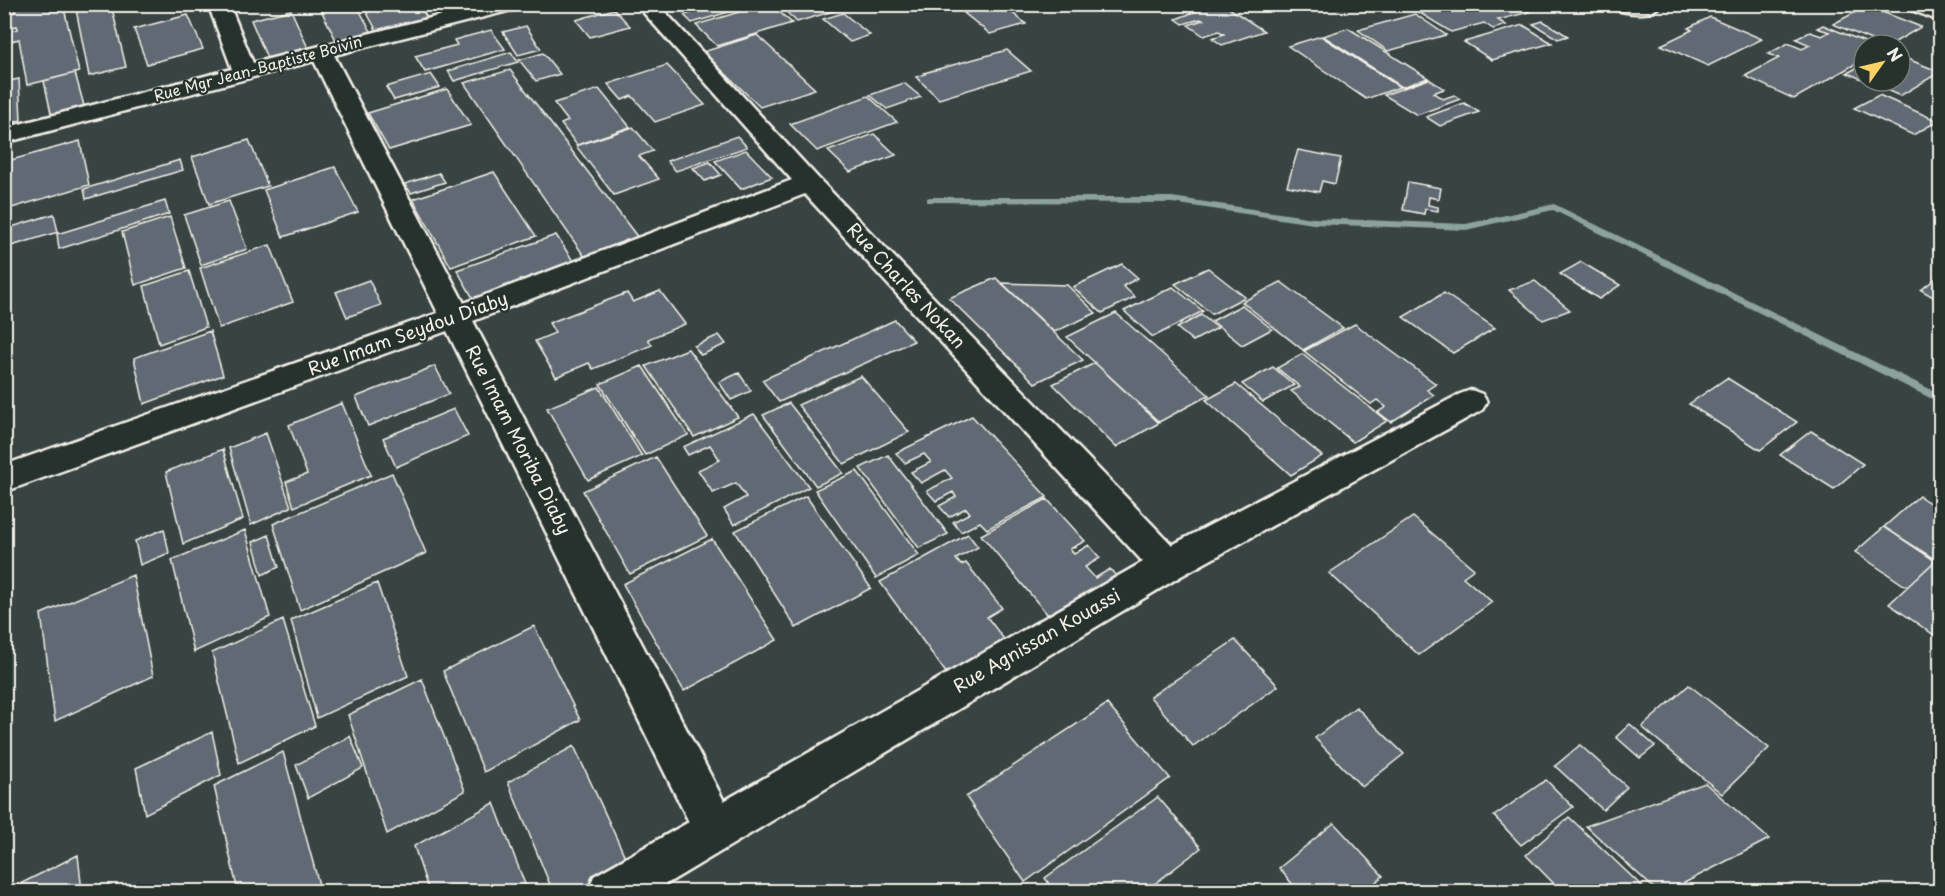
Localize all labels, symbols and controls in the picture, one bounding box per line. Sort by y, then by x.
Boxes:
street label: Rue Mgr Jean-Baptiste Boivin [151,29,364,106]
north arrow [1852,33,1912,93]
text: N [1882,42,1909,66]
street label: Rue Charles Nokan [841,216,973,354]
street label: Rue Imam Seydou Diaby [304,284,511,381]
street label: Rue Imam Moriba Diaby [460,340,579,539]
street label: Rue Agnissan Kouassi [948,581,1125,699]

